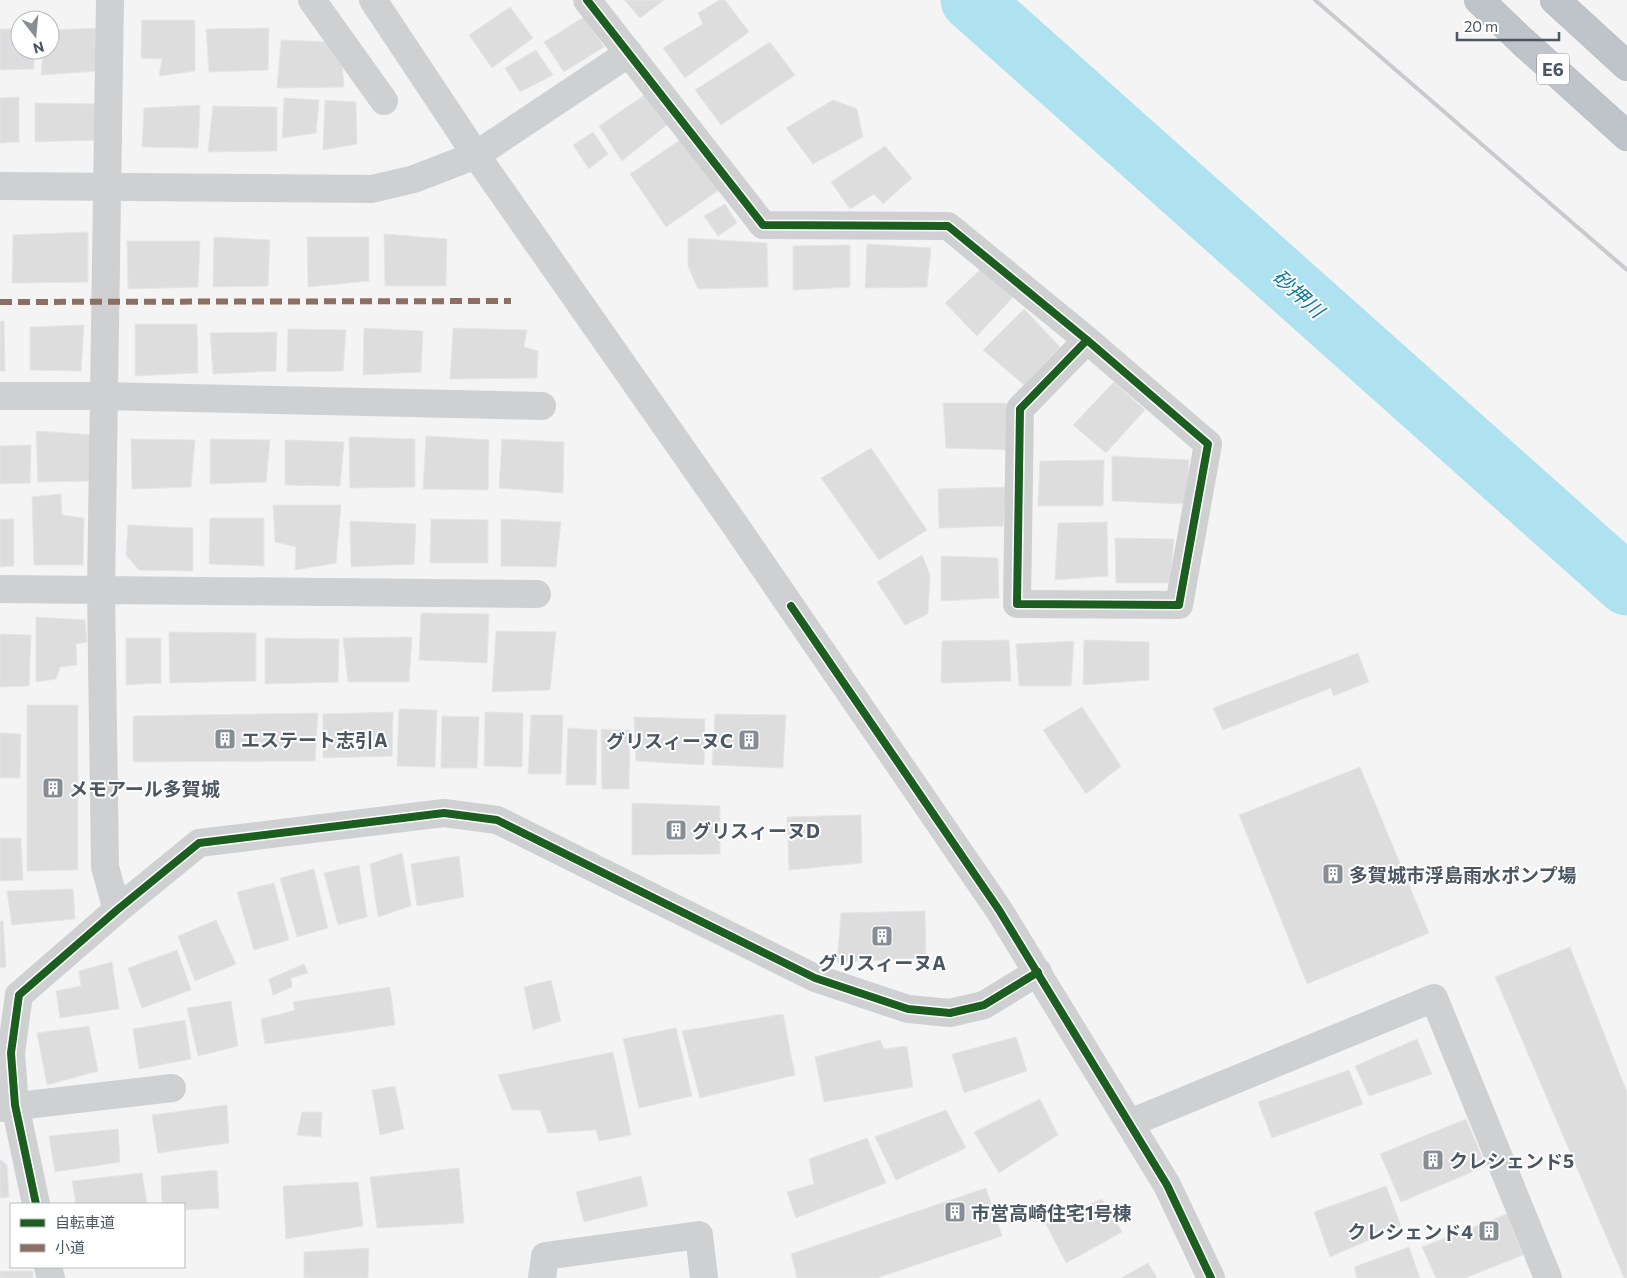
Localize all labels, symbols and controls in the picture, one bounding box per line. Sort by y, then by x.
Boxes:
north arrow [10,10,60,60]
scale bar [1457,10,1560,42]
text: 20 m [1464,17,1498,35]
text: N [31,38,46,58]
road number: E6 [1537,54,1569,85]
water label: 砂押川 [1269,264,1331,323]
building icon: エステート志引A [213,727,237,751]
place label: エステート志引A [241,728,388,751]
building icon: グリスィーヌC [737,728,761,752]
place label: グリスィーヌC [606,729,733,752]
building icon: メモアール多賀城 [41,776,65,800]
place label: メモアール多賀城 [69,777,220,800]
building icon: グリスィーヌD [664,818,688,842]
place label: グリスィーヌD [692,819,820,842]
building icon: 多賀城市浮島雨水ポンプ場 [1321,862,1345,886]
place label: 多賀城市浮島雨水ポンプ場 [1349,863,1576,886]
building icon: グリスィーヌA [870,924,894,948]
place label: グリスィーヌA [818,951,946,974]
building icon: クレシェンド5 [1421,1148,1445,1172]
place label: クレシェンド5 [1449,1149,1574,1172]
building icon: 市営高崎住宅1号棟 [943,1200,967,1224]
place label: 市営高崎住宅1号棟 [971,1201,1132,1224]
legend [10,1203,185,1268]
text: 自転車道 [55,1213,115,1231]
building icon: クレシェンド4 [1477,1219,1501,1243]
place label: クレシェンド4 [1347,1220,1473,1243]
text: 小道 [55,1238,85,1256]

